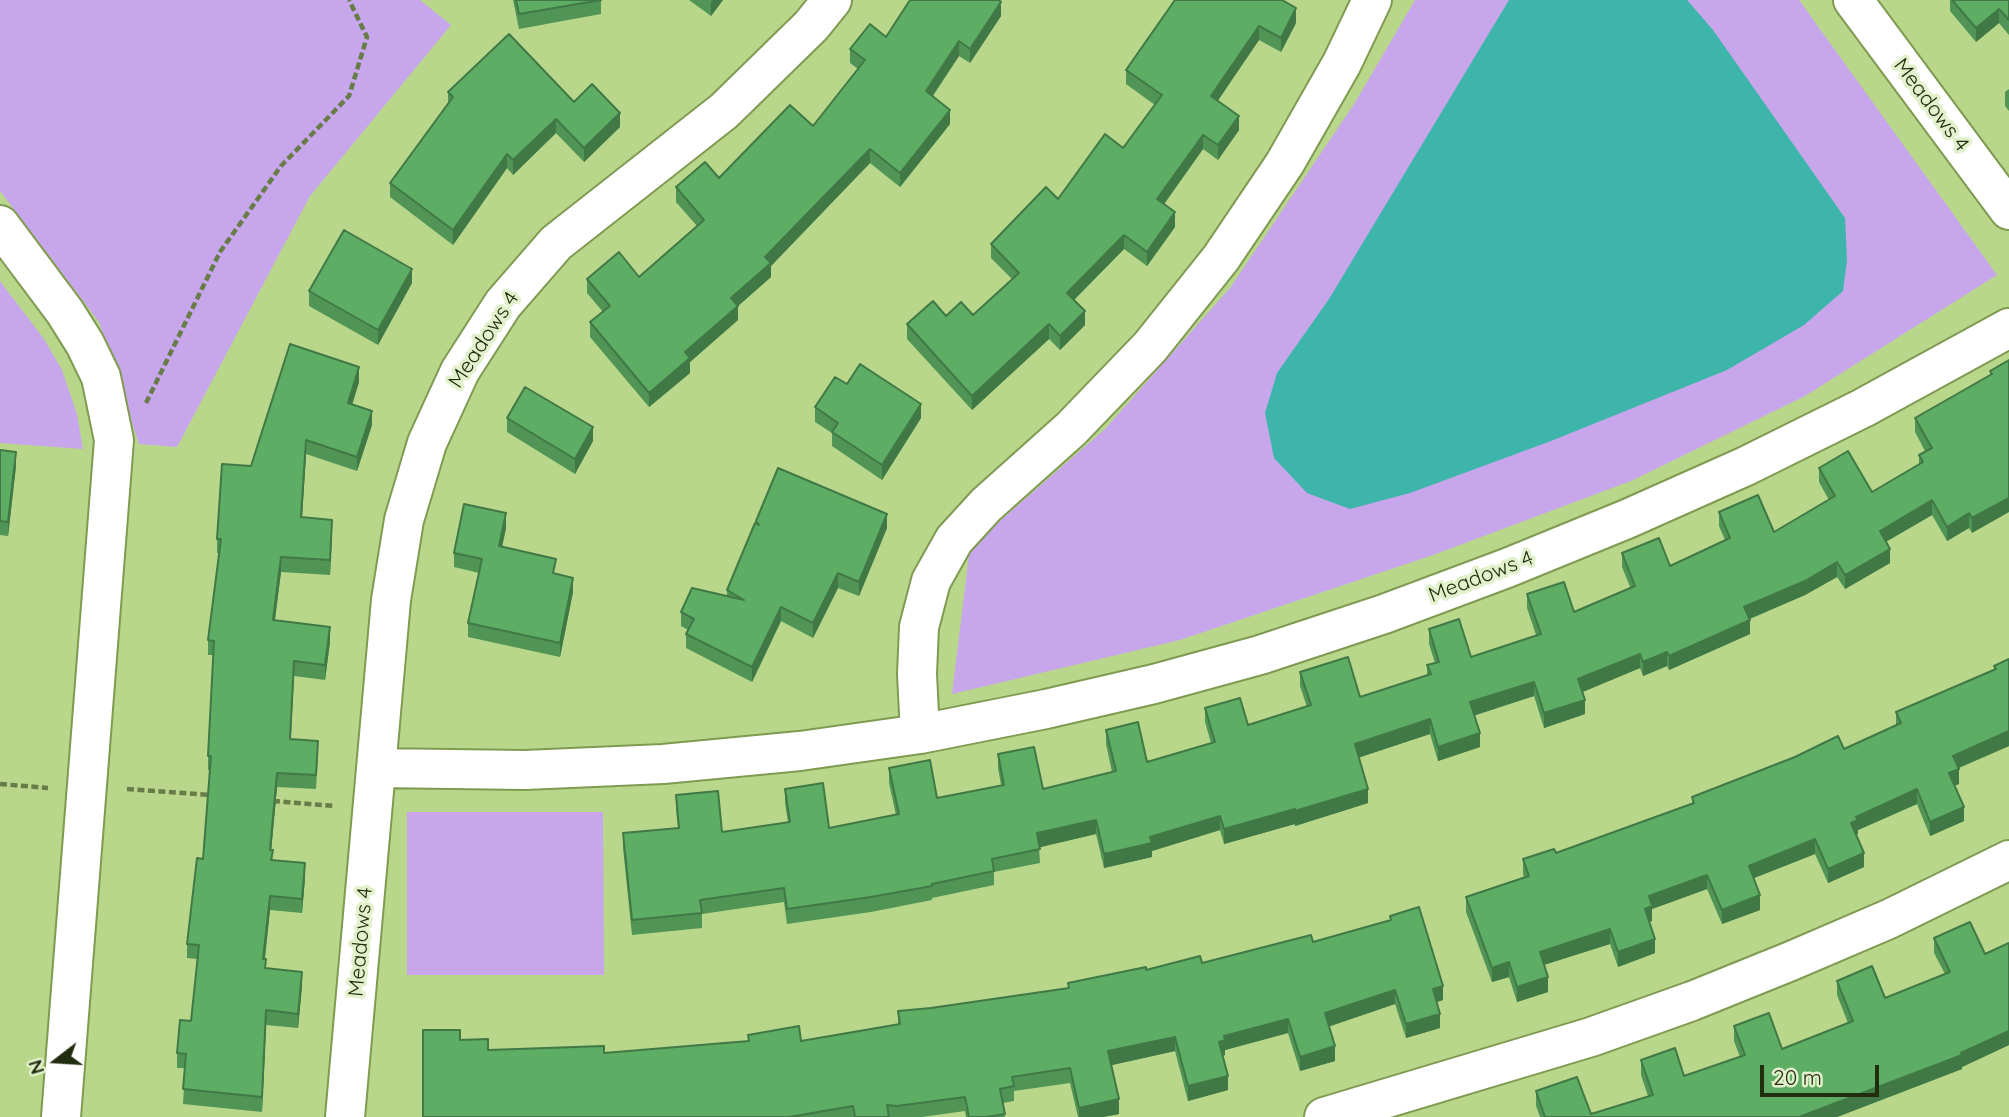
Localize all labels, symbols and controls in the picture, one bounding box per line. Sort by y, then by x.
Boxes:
street label: Meadows 4 [1888,54,1974,156]
street label: Meadows 4 [444,287,524,393]
street label: Meadows 4 [1425,546,1537,608]
street label: Meadows 4 [344,886,378,998]
north arrow [21,1026,91,1096]
scale bar [1764,1050,1883,1094]
text: N [22,1057,49,1077]
text: 20 m [1773,1064,1822,1090]

